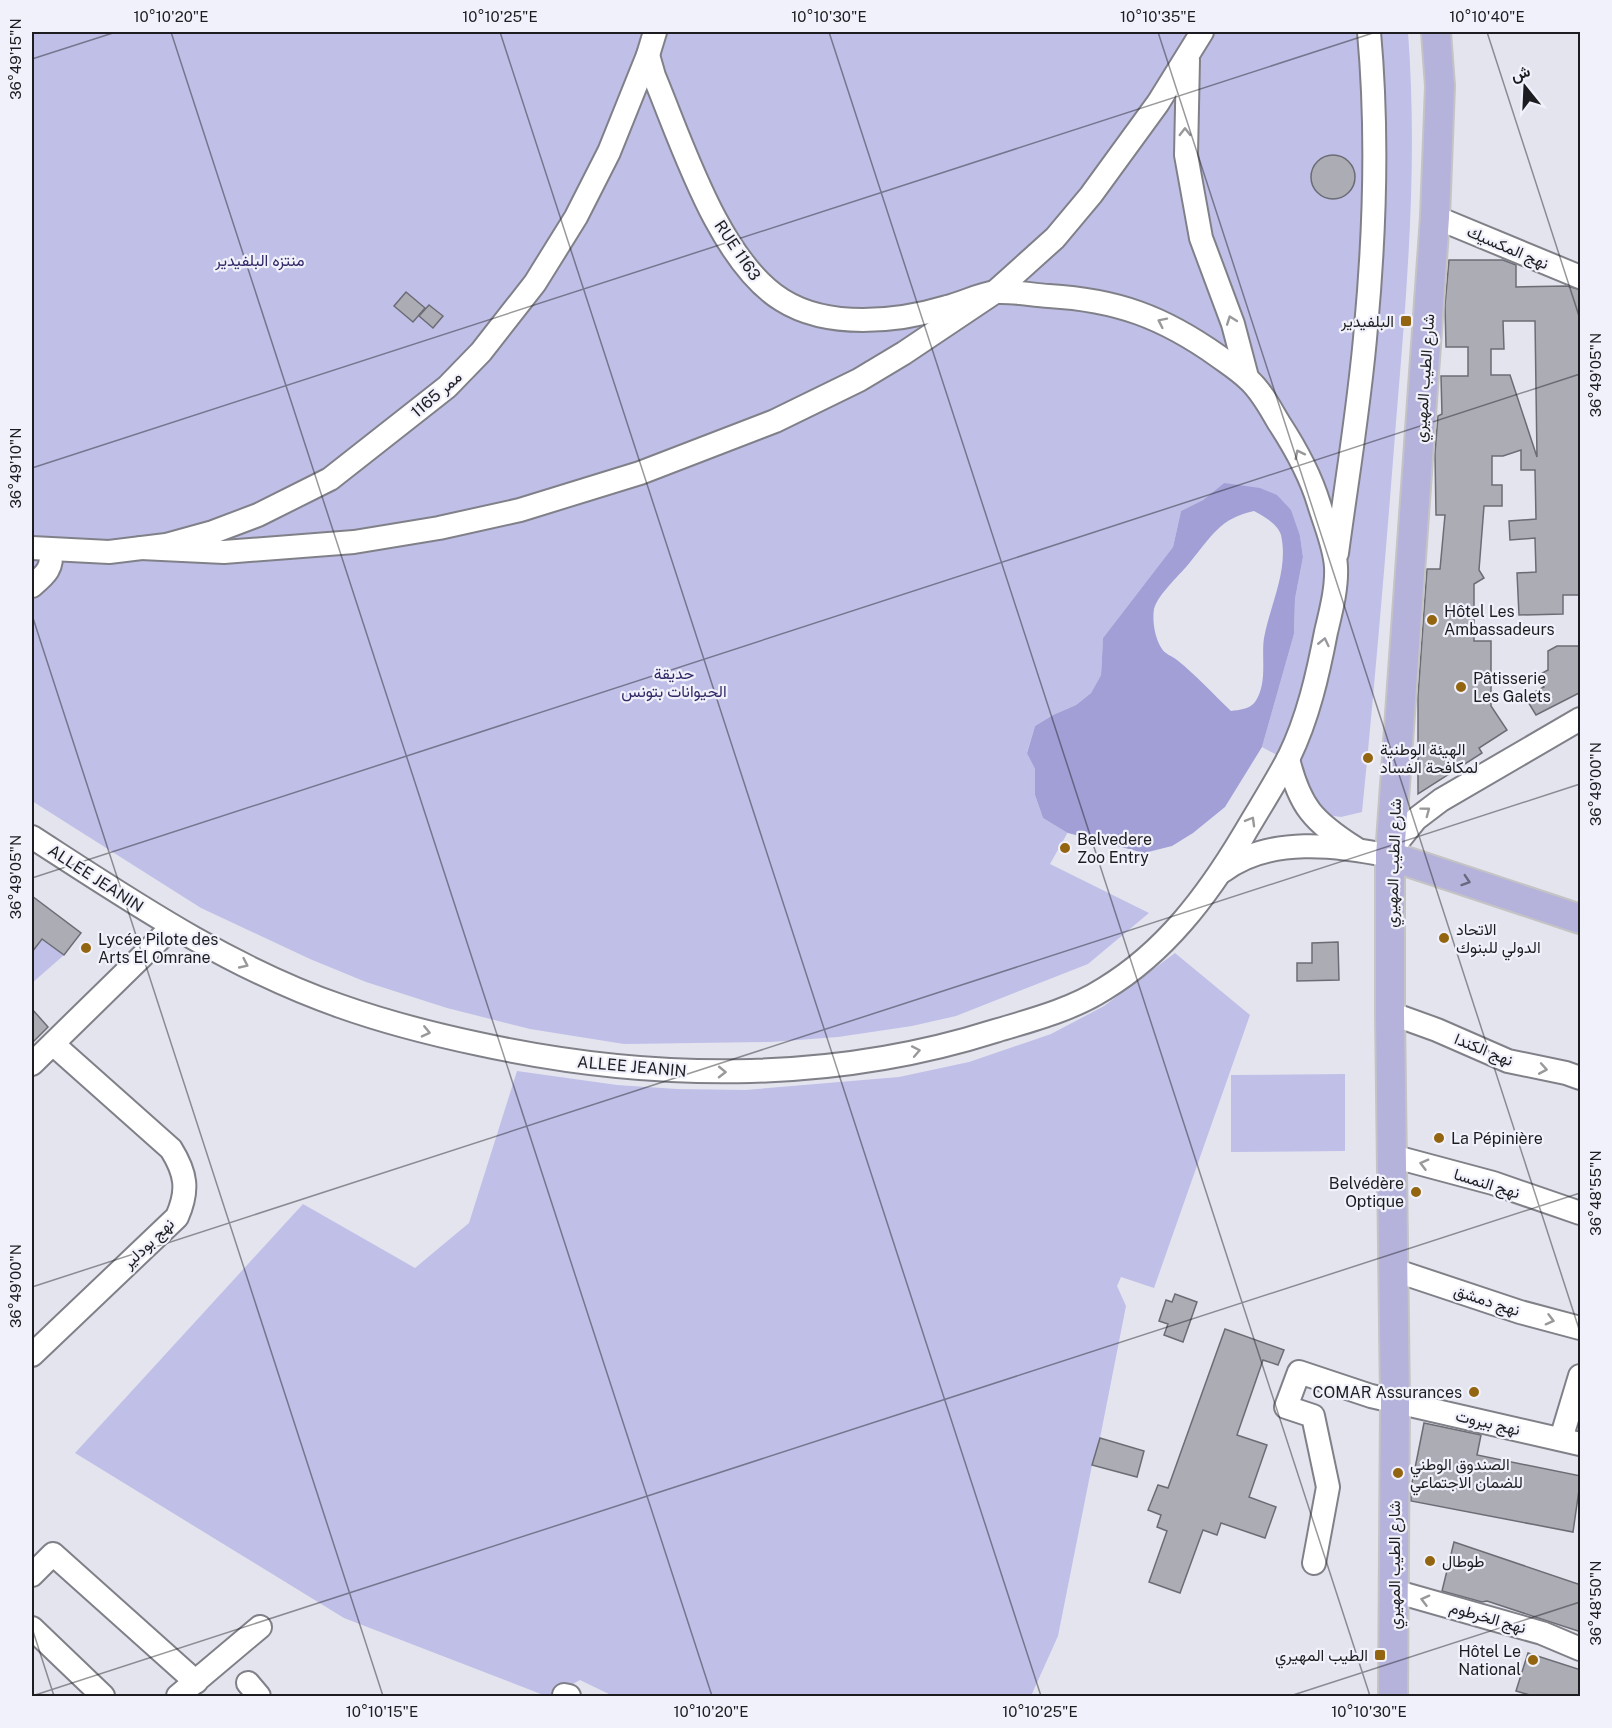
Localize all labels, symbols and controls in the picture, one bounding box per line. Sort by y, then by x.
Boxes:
text: 10°10'20"E [133,8,209,25]
text: 10°10'25"E [462,8,538,25]
text: 10°10'30"E [791,8,867,25]
text: 10°10'35"E [1120,8,1196,25]
text: 10°10'40"E [1449,8,1525,25]
text: 36°49'15"N [7,18,24,100]
north arrow [1495,57,1555,117]
text: ش [1508,61,1533,85]
one-way arrow [1179,128,1192,137]
street label: RUE 1163 [711,217,765,284]
street label: نهج المكسيك [1463,222,1552,275]
park label: منتزه البلفيدير [214,251,305,271]
place label: البلفيدير [1340,312,1394,332]
street label: شارع الطيب المهيري [1411,313,1442,443]
marker: البلفيدير [1399,314,1413,328]
one-way arrow [1226,316,1238,327]
one-way arrow [1157,318,1168,330]
text: 36°49'05"N [1587,333,1604,417]
street label: ممر 1165 [407,367,466,422]
text: 36°49'10"N [7,427,24,509]
one-way arrow [1295,450,1306,461]
place label: Hôtel Les Ambassadeurs [1444,602,1555,639]
marker: Hôtel Les Ambassadeurs [1425,613,1439,627]
one-way arrow [1317,637,1330,647]
park label: حديقة الحيوانات بتونس [621,664,727,702]
place label: Pâtisserie Les Galets [1473,669,1551,706]
marker: Pâtisserie Les Galets [1454,680,1468,694]
place label: الهيئة الوطنية لمكافحة الفساد [1380,740,1478,777]
text: 36°49'00"N [1587,742,1604,826]
marker: الهيئة الوطنية لمكافحة الفساد [1361,751,1375,765]
street label: شارع الطيب المهيري [1382,798,1409,928]
one-way arrow [1420,808,1431,819]
one-way arrow [1244,817,1256,827]
place label: Belvedere Zoo Entry [1077,830,1152,867]
text: 36°49'05"N [7,835,24,919]
street label: ALLEE JEANIN [45,841,147,916]
marker: Belvedere Zoo Entry [1058,841,1072,855]
one-way arrow [1460,874,1471,887]
place label: الاتحاد الدولي للبنوك [1456,920,1541,961]
place label: Lycée Pilote des Arts El Omrane [98,930,218,967]
marker: الاتحاد الدولي للبنوك [1437,931,1451,945]
marker: Lycée Pilote des Arts El Omrane [79,941,93,955]
one-way arrow [237,957,248,969]
one-way arrow [421,1025,431,1038]
street label: نهج الكندا [1451,1029,1516,1072]
one-way arrow [911,1046,921,1059]
street label: ALLEE JEANIN [576,1052,687,1081]
one-way arrow [1538,1062,1548,1075]
one-way arrow [718,1066,727,1078]
place label: La Pépinière [1451,1129,1543,1148]
marker: La Pépinière [1432,1131,1446,1145]
text: 36°48'55"N [1587,1150,1604,1236]
one-way arrow [1420,1159,1430,1172]
street label: نهج النمسا [1451,1164,1522,1204]
place label: Belvédère Optique [1329,1174,1404,1211]
marker: Belvédère Optique [1409,1185,1423,1199]
street label: نهج بودلير [118,1214,179,1275]
text: 36°49'00"N [7,1244,24,1328]
street label: نهج دمشق [1451,1281,1522,1322]
one-way arrow [1545,1312,1555,1325]
place label: COMAR Assurances [1313,1383,1462,1402]
marker: COMAR Assurances [1467,1385,1481,1399]
street label: نهج بيروت [1453,1406,1522,1441]
place label: الصندوق الوطني للضمان الاجتماعي [1410,1455,1523,1496]
marker: الصندوق الوطني للضمان الاجتماعي [1391,1466,1405,1480]
street label: شارع الطيب المهيري [1385,1500,1408,1630]
place label: طوطال [1442,1552,1484,1572]
marker: طوطال [1423,1554,1437,1568]
text: 36°48'50"N [1587,1561,1604,1645]
one-way arrow [1420,1594,1430,1607]
street label: نهج الخرطوم [1447,1598,1528,1639]
place label: Hôtel Le National [1458,1642,1521,1679]
place label: الطيب المهيري [1275,1646,1368,1669]
marker: الطيب المهيري [1373,1648,1387,1662]
marker: Hôtel Le National [1526,1653,1540,1667]
text: 10°10'15"E [346,1703,418,1720]
text: 10°10'20"E [673,1703,749,1720]
text: 10°10'25"E [1002,1703,1078,1720]
text: 10°10'30"E [1331,1703,1407,1720]

